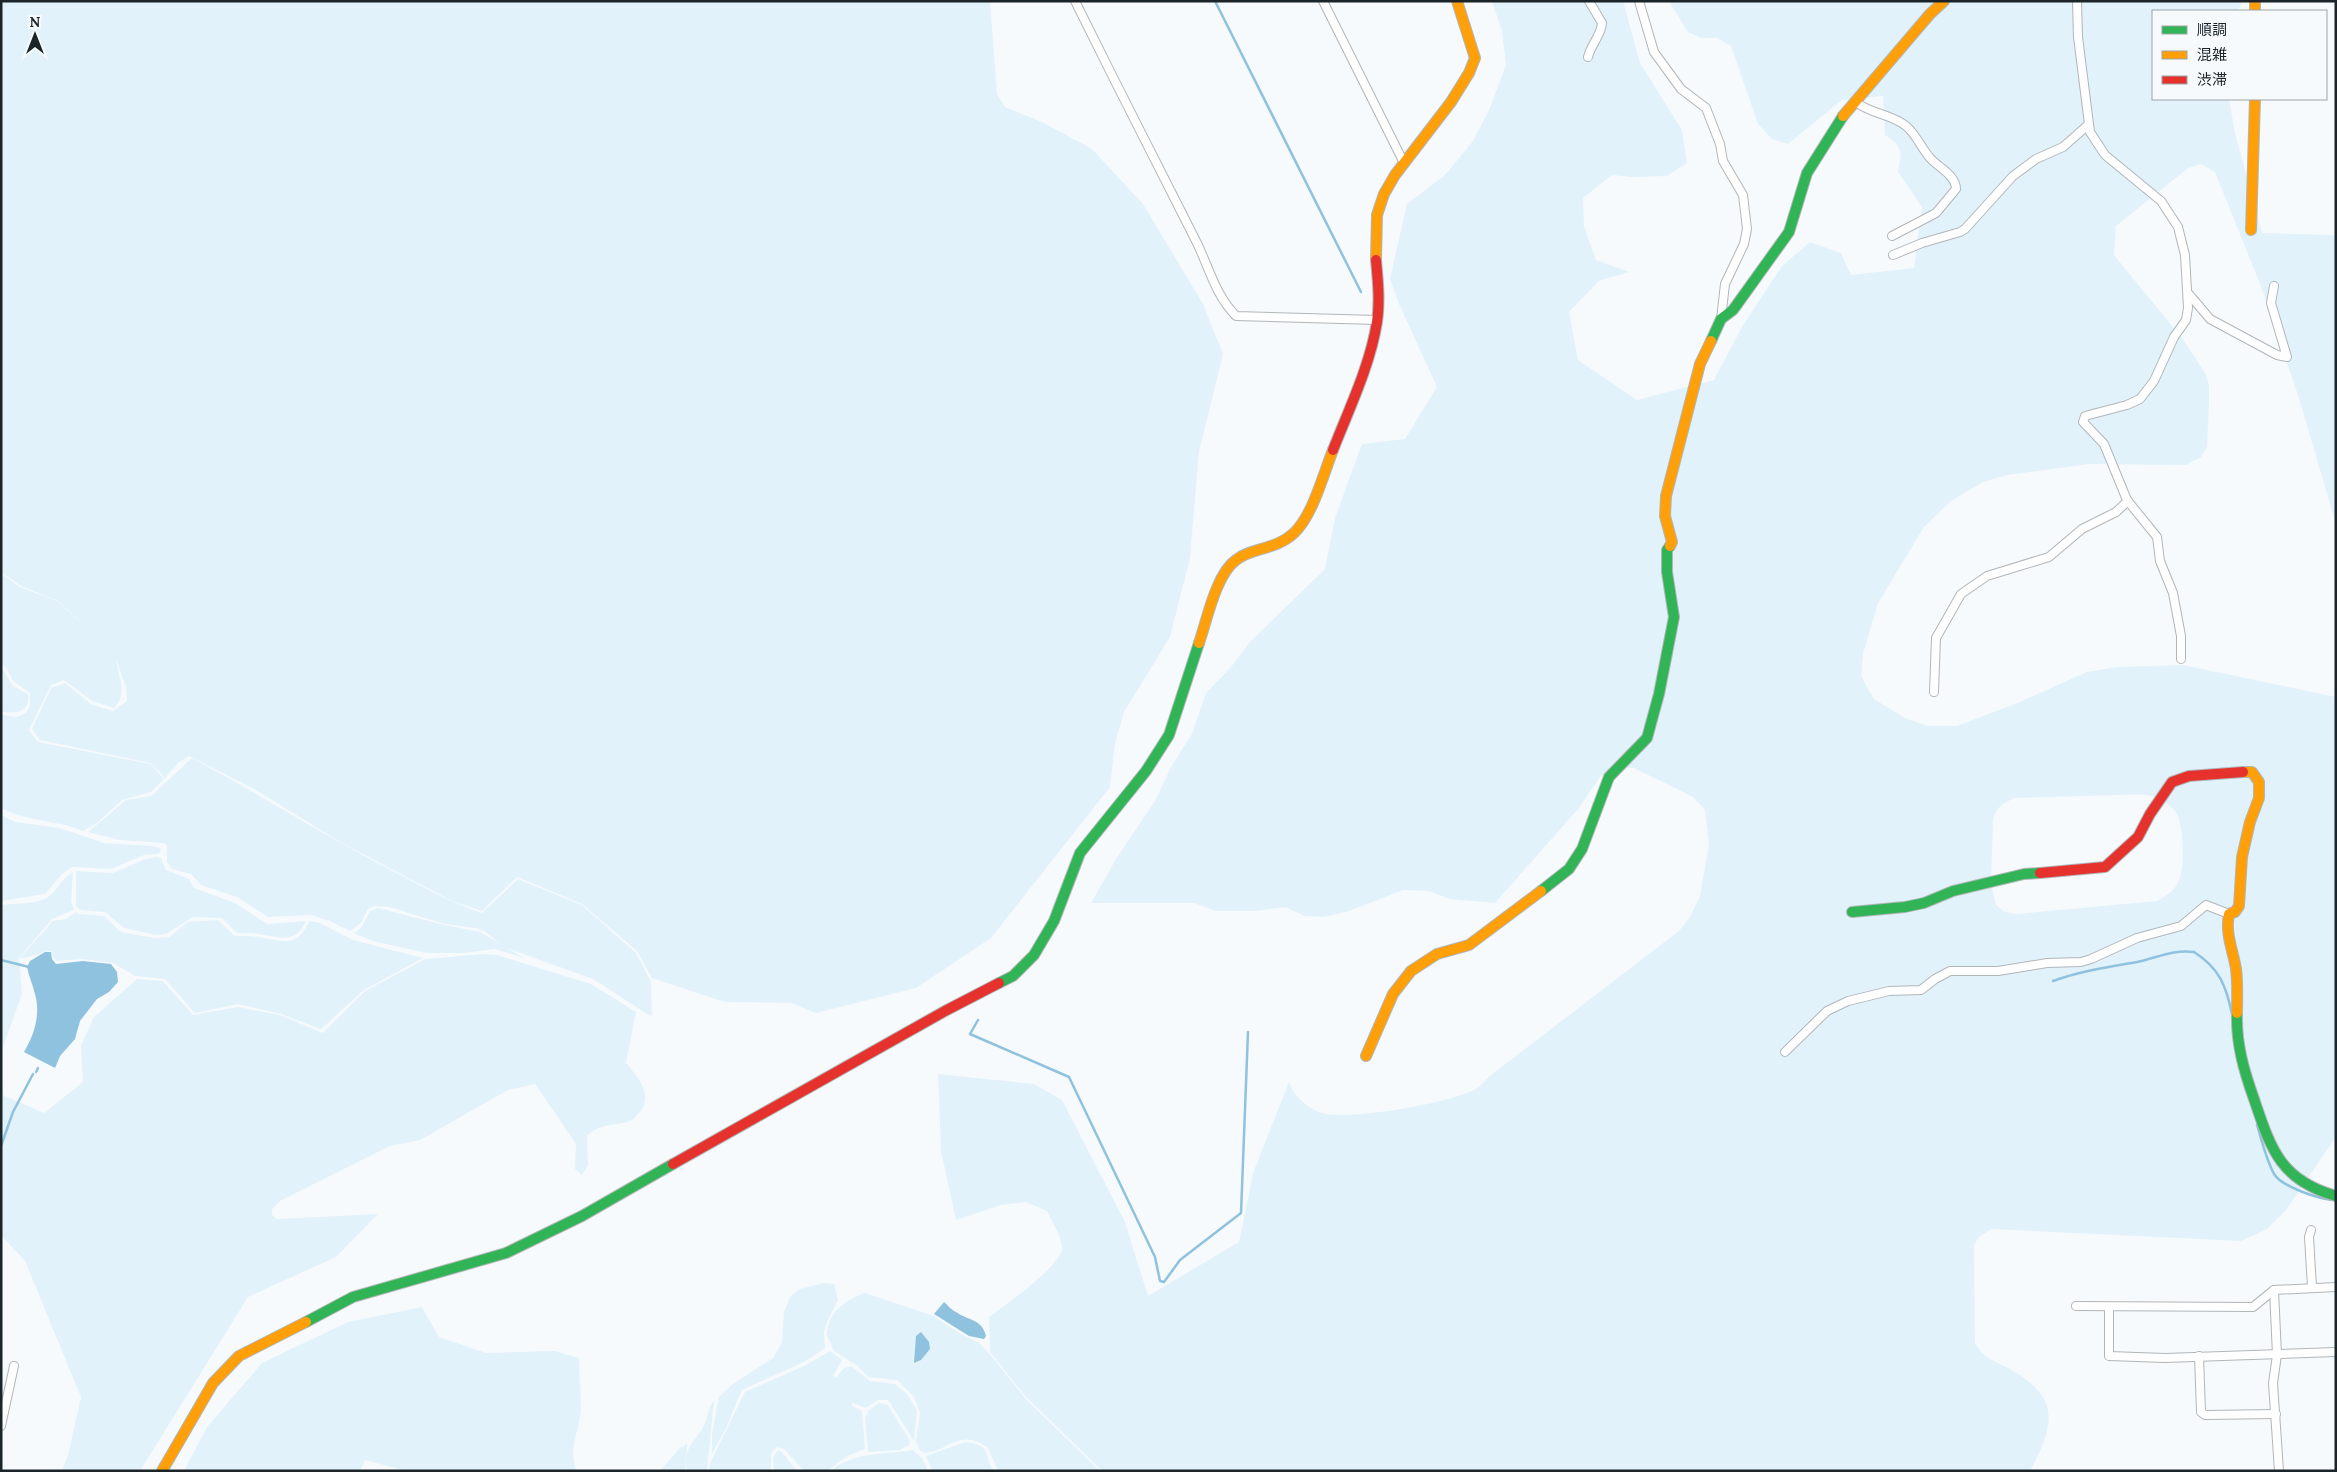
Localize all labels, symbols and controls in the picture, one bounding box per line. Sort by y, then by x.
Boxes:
north arrow [10,10,60,60]
legend [2152,10,2327,100]
text: N [30,13,41,31]
text: 順調 [2197,20,2227,39]
text: 混雑 [2197,45,2227,64]
text: 渋滞 [2197,70,2227,89]

